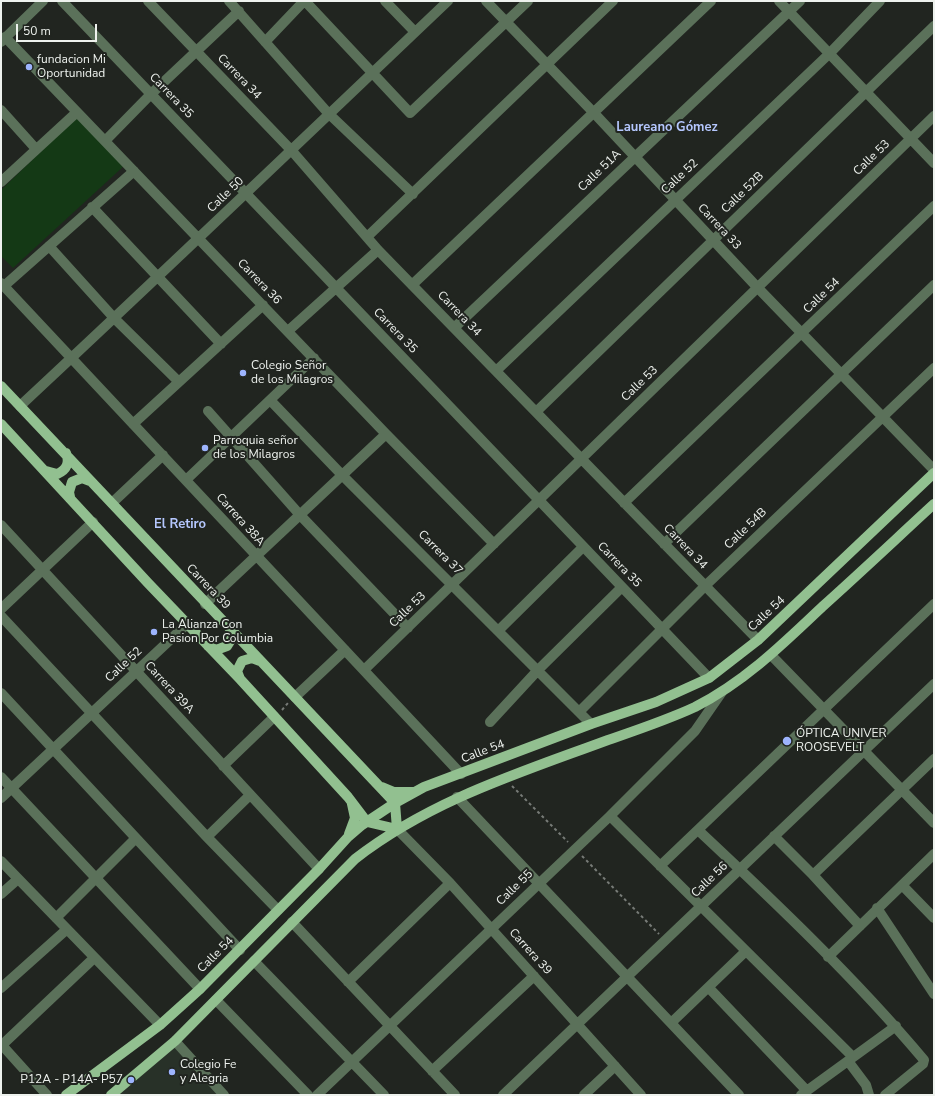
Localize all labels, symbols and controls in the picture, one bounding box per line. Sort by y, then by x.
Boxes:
scale bar [18,16,99,42]
text: 50 m [23,23,51,39]
street label: Carrera 34 [214,51,264,103]
place label: fundacion Mi Oportunidad [37,53,106,81]
marker: fundacion Mi Oportunidad [24,62,34,72]
street label: Carrera 35 [146,70,196,122]
district label: Laureano Gómez [616,120,718,136]
street label: Calle 53 [851,137,893,179]
street label: Calle 51A [576,147,624,195]
street label: Calle 52 [659,156,701,198]
street label: Calle 52B [719,169,767,217]
street label: Calle 50 [205,174,247,216]
street label: Carrera 33 [694,201,744,253]
street label: Carrera 36 [234,256,284,308]
street label: Calle 54 [801,275,843,317]
street label: Carrera 34 [434,288,484,340]
street label: Carrera 35 [370,305,420,357]
place label: Colegio Señor de los Milagros [251,359,333,387]
street label: Calle 53 [619,363,661,405]
marker: Colegio Señor de los Milagros [238,368,248,378]
place label: Parroquia señor de los Milagros [213,434,298,462]
marker: Parroquia señor de los Milagros [200,443,210,453]
street label: Carrera 38A [213,491,267,549]
street label: Calle 54B [722,505,770,553]
district label: El Retiro [154,517,206,533]
street label: Carrera 34 [660,521,710,573]
street label: Carrera 37 [415,528,465,578]
street label: Carrera 35 [594,539,644,591]
street label: Carrera 39 [183,561,233,613]
street label: Calle 53 [387,589,429,631]
street label: Calle 54 [746,593,788,635]
place label: La Alianza Con Pasion Por Columbia [162,618,273,646]
marker: La Alianza Con Pasion Por Columbia [149,627,159,637]
street label: Calle 52 [103,644,145,686]
street label: Carrera 39A [141,659,197,717]
place label: ÓPTICA UNIVER ROOSEVELT [796,727,887,755]
marker: ÓPTICA UNIVER ROOSEVELT [781,735,793,747]
street label: Calle 54 [459,737,507,767]
street label: Calle 56 [689,859,731,901]
street label: Calle 55 [494,867,536,909]
street label: Carrera 39 [506,926,554,978]
street label: Calle 54 [195,934,237,976]
place label: Colegio Fe y Alegria [180,1058,237,1086]
marker: Colegio Fe y Alegria [167,1067,177,1077]
place label: P12A - P14A- P57 [20,1073,123,1087]
marker: P12A - P14A- P57 [126,1075,136,1085]

